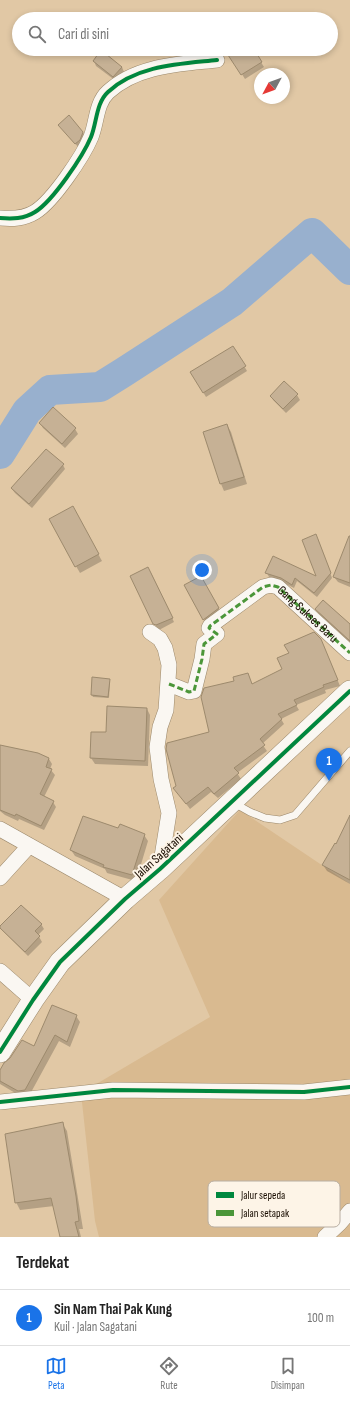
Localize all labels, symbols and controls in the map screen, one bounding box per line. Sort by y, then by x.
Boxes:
search box [12,12,338,56]
icon: search [26,23,48,45]
text: Cari di sini [58,25,109,44]
north arrow [254,68,290,104]
your location [192,560,212,580]
street label: Gang Sukses Baru [274,582,341,646]
pin: 1 [316,748,342,781]
street label: Jalan Sagatani [131,830,187,883]
legend [208,1181,340,1227]
text: Jalur sepeda [240,1189,285,1202]
text: Jalan setapak [240,1207,290,1220]
text: Terdekat [16,1253,69,1273]
text: Sin Nam Thai Pak Kung [54,1300,172,1319]
text: 1 [26,1310,32,1326]
text: 100 m [307,1310,334,1326]
text: Kuil · Jalan Sagatani [54,1319,137,1335]
tab: Peta [45,1355,67,1392]
tab: Rute [158,1355,180,1392]
tab: Disimpan [271,1355,305,1392]

